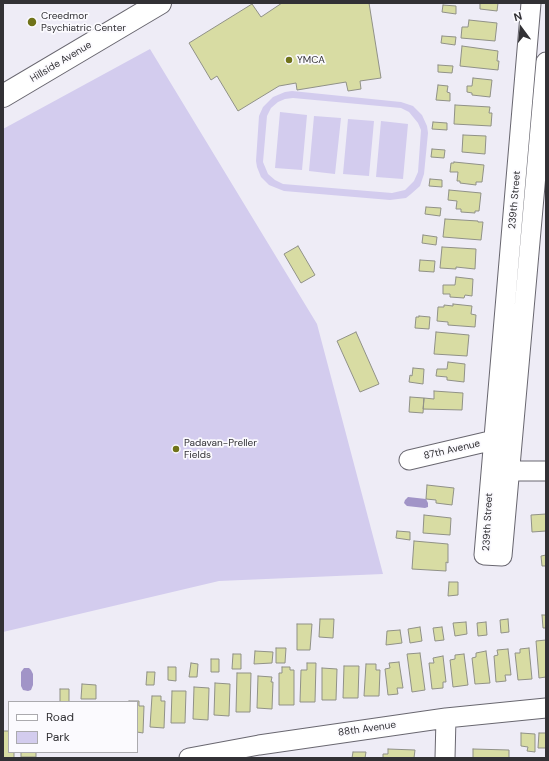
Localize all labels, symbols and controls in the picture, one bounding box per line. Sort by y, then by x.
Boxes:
north arrow [501,8,541,48]
text: N [512,9,524,24]
place label: Creedmor Psychiatric Center [41,10,126,34]
marker: Creedmor Psychiatric Center [26,16,38,28]
street label: Hillside Avenue [28,39,94,85]
place label: YMCA [297,54,325,66]
marker: YMCA [284,55,294,65]
street label: 239th Street [506,170,524,230]
place label: Padavan-Preller Fields [184,437,257,460]
street label: 87th Avenue [423,438,481,462]
marker: Padavan-Preller Fields [171,444,181,454]
street label: 239th Street [480,493,496,551]
legend [8,701,138,753]
text: Road [46,709,74,725]
street label: 88th Avenue [337,719,397,739]
text: Park [46,729,70,745]

